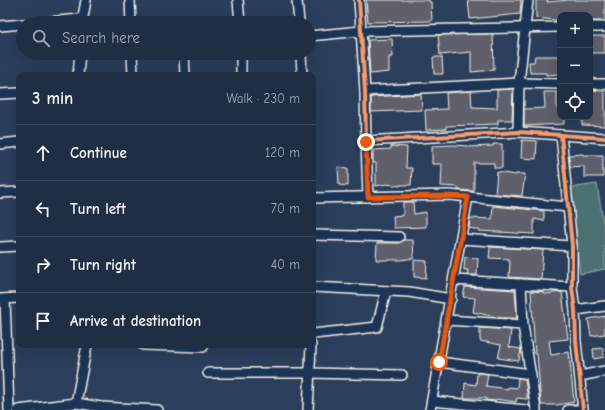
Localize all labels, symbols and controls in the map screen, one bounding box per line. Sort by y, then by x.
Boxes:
map controls [557,12,593,120]
button: + [557,12,593,48]
search box [16,16,316,60]
icon: search [30,27,52,49]
text: Search here [62,29,140,47]
button: − [557,48,593,84]
button: locate [557,84,593,120]
text: 3 min [32,89,73,108]
text: Walk · 230 m [226,91,300,106]
route end [357,133,375,151]
icon: ahead [32,142,54,164]
text: Continue [70,144,127,162]
text: 120 m [265,145,300,160]
icon: left [32,198,54,220]
text: Turn left [70,200,126,218]
text: 70 m [271,201,300,216]
icon: right [32,254,54,276]
text: Turn right [70,256,136,274]
text: 40 m [271,257,300,272]
icon: arrive [32,310,54,332]
text: Arrive at destination [70,312,201,330]
route start [430,353,448,371]

